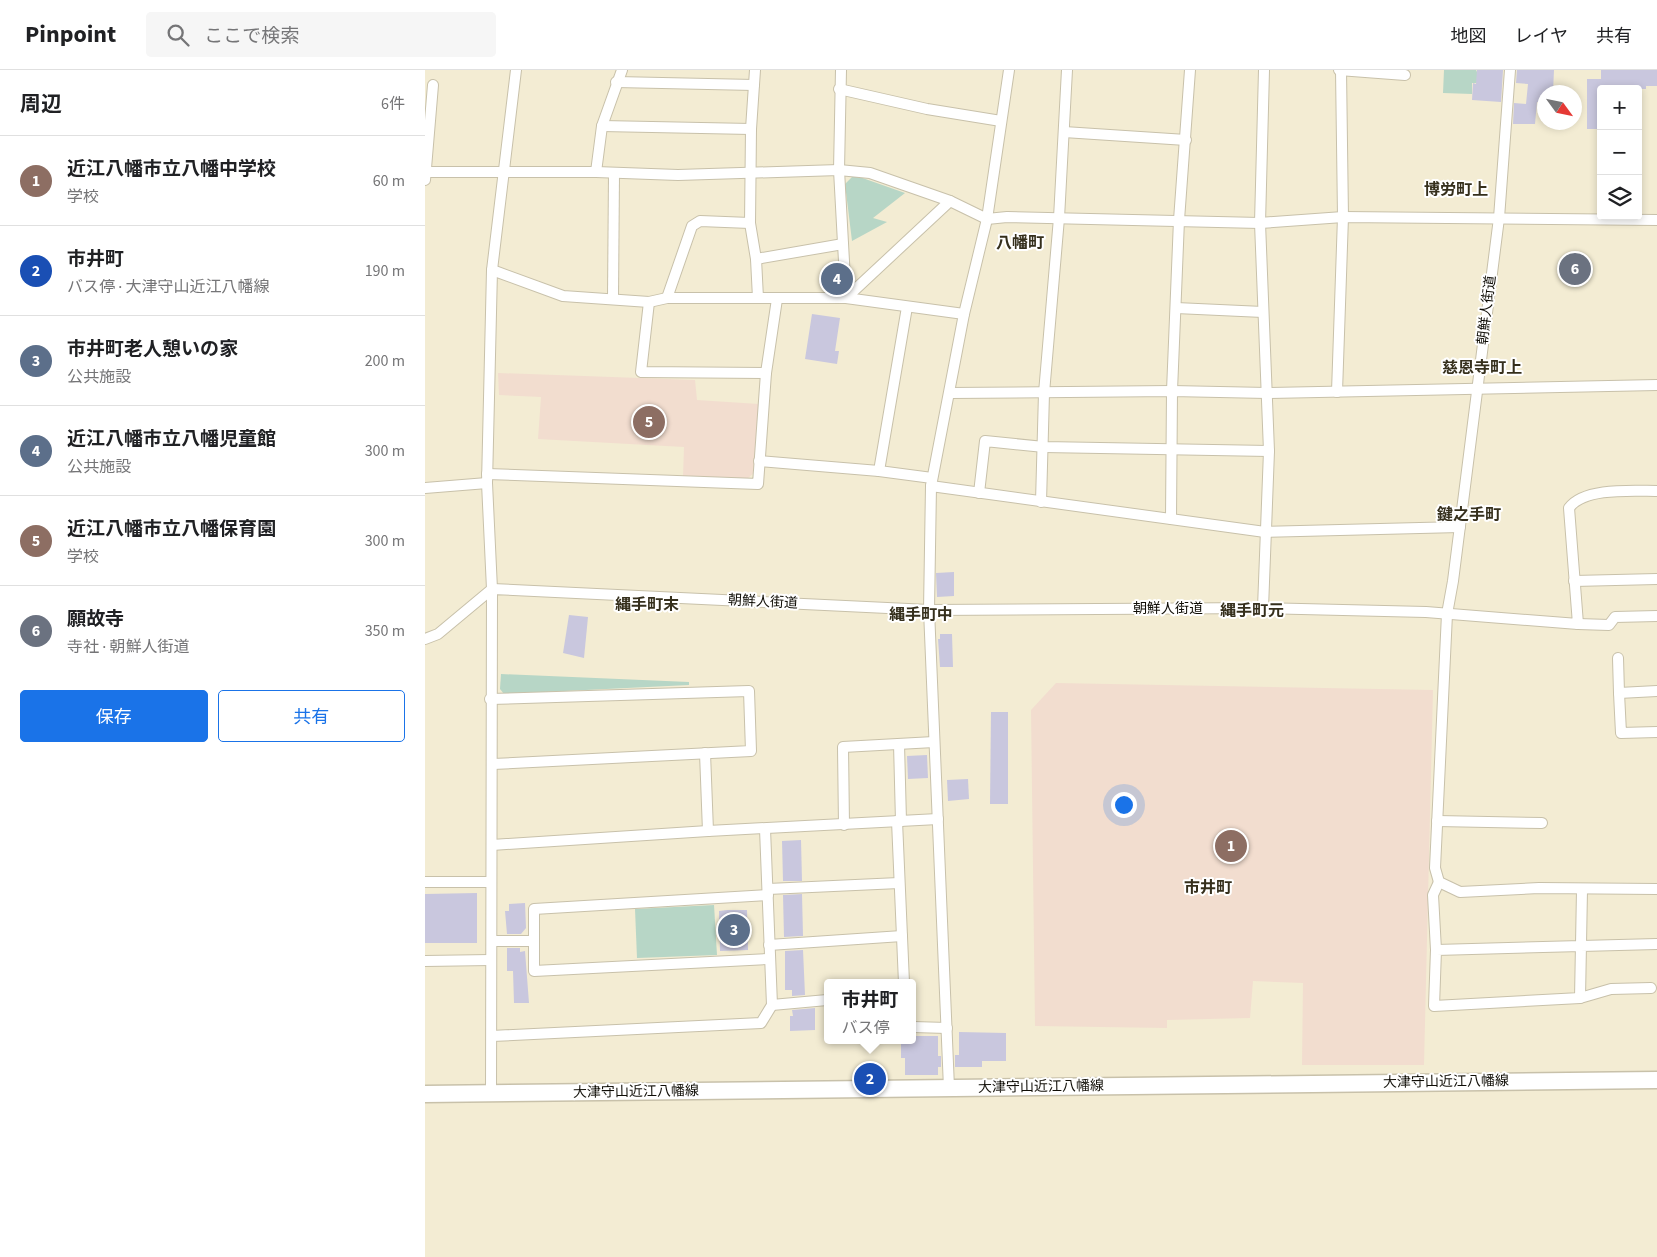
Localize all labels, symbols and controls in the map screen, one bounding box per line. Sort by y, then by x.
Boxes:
search box [146,12,496,57]
text: Pinpoint [25,17,116,52]
icon: search [164,21,192,49]
text: ここで検索 [204,23,299,50]
text: 地図 [1451,24,1487,49]
text: レイヤ [1515,24,1568,49]
text: 共有 [1596,24,1632,49]
north arrow [1537,85,1582,130]
map controls [1597,85,1642,220]
button: + [1597,85,1642,130]
text: 周辺 [20,89,62,119]
text: 6件 [381,93,405,115]
button: − [1597,130,1642,175]
text: 近江八幡市立八幡中学校 [67,156,276,183]
text: 1 [32,170,40,192]
text: 60 m [373,170,405,192]
button: layers [1597,175,1642,220]
district label: 博労町上 [1424,179,1488,201]
text: 学校 [67,186,99,208]
district label: 八幡町 [996,232,1044,254]
text: 市井町 [67,246,124,273]
pin: 6 [1559,250,1591,288]
text: 2 [32,260,40,282]
text: 190 m [365,260,405,282]
pin: 4 [821,260,853,298]
street label: 朝鮮人街道 [1473,274,1501,346]
text: バス停 · 大津守山近江八幡線 [67,276,269,298]
text: 市井町老人憩いの家 [67,336,238,363]
text: 3 [32,350,40,372]
text: 200 m [365,350,405,372]
district label: 慈恩寺町上 [1442,357,1522,379]
text: 公共施設 [67,366,131,388]
pin: 5 [633,403,665,441]
text: 近江八幡市立八幡児童館 [67,426,276,453]
text: 4 [32,440,40,462]
text: 300 m [365,440,405,462]
text: 公共施設 [67,456,131,478]
district label: 鍵之手町 [1437,504,1501,526]
text: 近江八幡市立八幡保育園 [67,516,276,543]
text: 5 [32,530,40,552]
text: 300 m [365,530,405,552]
text: 学校 [67,546,99,568]
street label: 朝鮮人街道 [728,590,798,614]
district label: 縄手町末 [615,594,679,616]
street label: 朝鮮人街道 [1133,599,1203,619]
district label: 縄手町元 [1220,600,1284,622]
district label: 縄手町中 [889,604,953,626]
text: 願故寺 [67,606,124,633]
text: 6 [32,620,40,642]
text: 350 m [365,620,405,642]
text: 寺社 · 朝鮮人街道 [67,636,189,658]
button: 保存 [20,690,208,742]
button: 共有 [218,690,405,742]
your location [1111,792,1137,818]
pin: 1 [1215,827,1247,865]
district label: 市井町 [1184,877,1232,899]
pin: 3 [718,911,750,949]
popup [824,979,916,1044]
text: 市井町 [841,987,899,1014]
text: バス停 [841,1017,890,1039]
pin: 2 [854,1060,886,1098]
street label: 大津守山近江八幡線 [1383,1071,1509,1093]
street label: 大津守山近江八幡線 [978,1076,1104,1098]
street label: 大津守山近江八幡線 [573,1081,699,1103]

